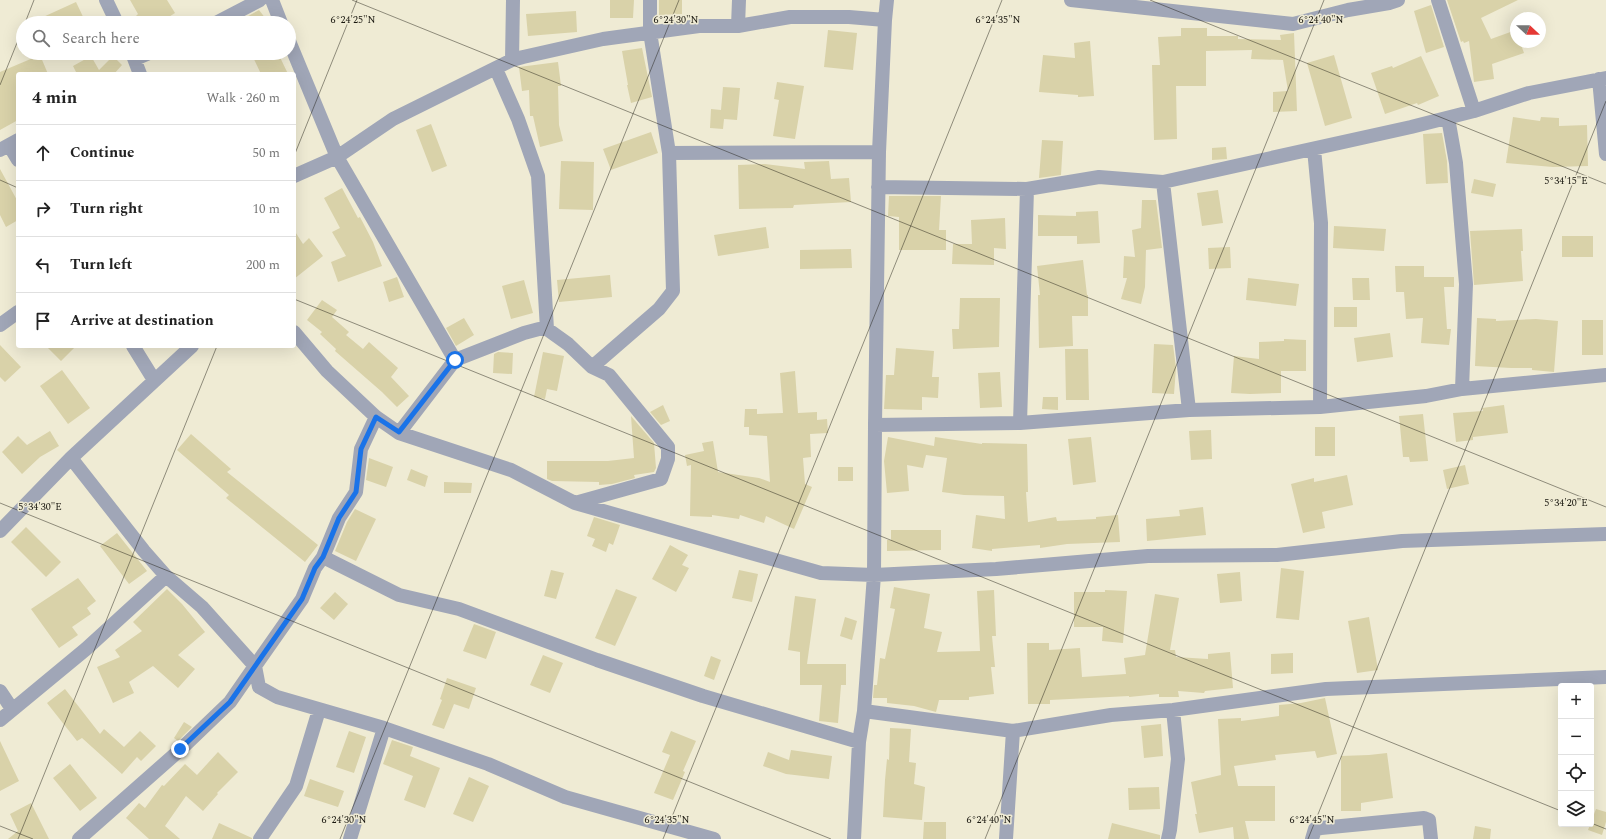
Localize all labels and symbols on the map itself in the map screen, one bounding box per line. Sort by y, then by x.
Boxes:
text: 6°24'25"N [331,12,376,28]
text: 6°24'30"N [654,12,699,28]
text: 6°24'35"N [976,12,1021,28]
text: 6°24'40"N [1299,12,1344,28]
north arrow [1510,12,1546,48]
text: 5°34'15"E [1544,173,1588,189]
route start [446,351,464,369]
text: 5°34'20"E [1544,495,1588,511]
text: 5°34'30"E [18,499,62,515]
route end [171,740,189,758]
text: 6°24'30"N [322,812,367,828]
text: 6°24'35"N [645,812,690,828]
text: 6°24'40"N [967,812,1012,828]
text: 6°24'45"N [1290,812,1335,828]

